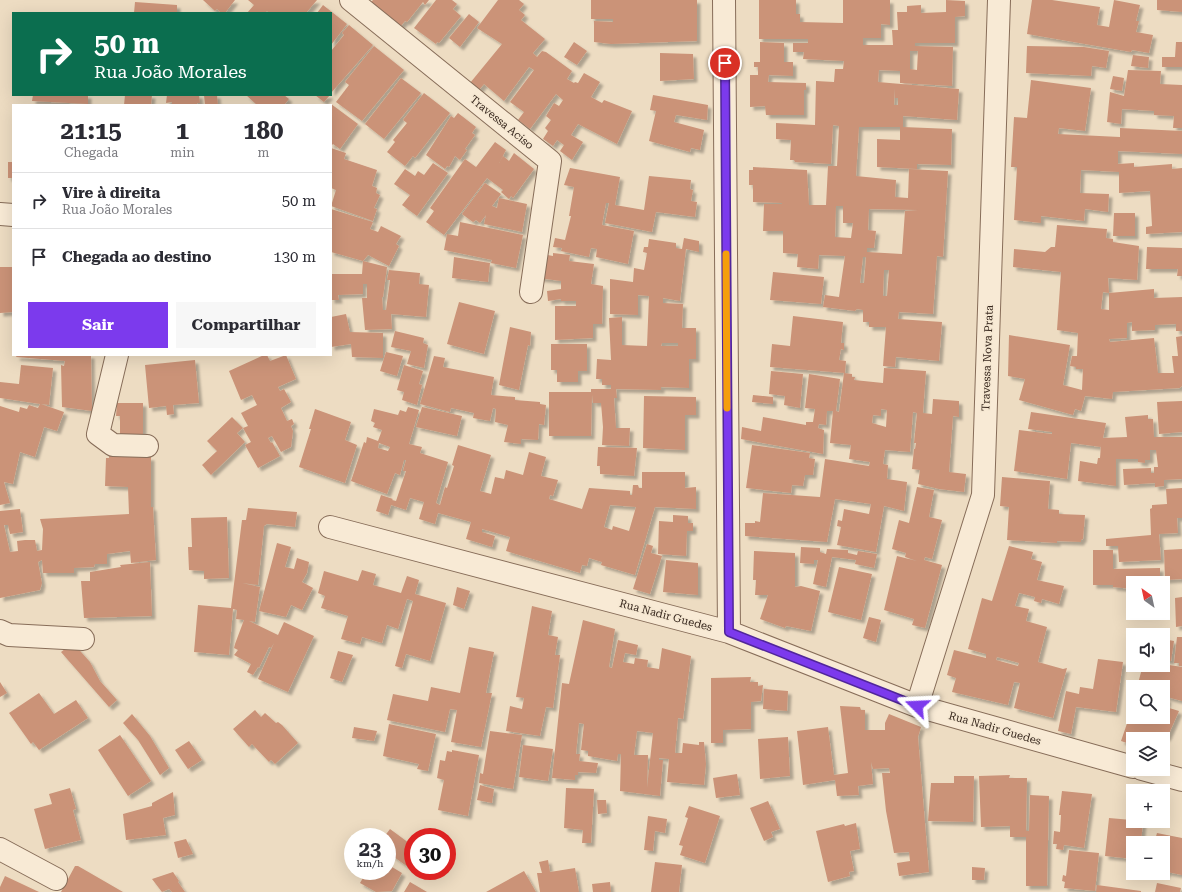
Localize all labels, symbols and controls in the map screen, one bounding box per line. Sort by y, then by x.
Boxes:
text: 50 m [94,27,159,60]
icon: right [28,28,80,80]
pin [708,46,742,80]
icon: arrive [714,52,736,74]
text: Rua João Morales [94,61,247,82]
street label: Travessa Aciso [467,93,536,152]
text: 21:15 [61,117,122,145]
text: 1 [176,117,189,145]
text: 180 [243,117,284,145]
text: Chegada [64,145,118,160]
text: min [170,145,195,160]
text: m [257,145,269,160]
text: Vire à direita [62,184,160,202]
icon: right [28,190,50,212]
text: 50 m [282,192,316,210]
text: Rua João Morales [62,202,172,217]
icon: arrive [28,246,50,268]
text: Chegada ao destino [62,248,211,266]
text: 130 m [273,248,316,266]
button: Sair [28,302,168,348]
button: Compartilhar [176,302,316,348]
street label: Travessa Nova Prata [979,305,996,411]
north arrow [1126,576,1170,620]
map controls [1126,576,1170,880]
street label: Rua Nadir Guedes [618,597,714,634]
button: sound [1126,628,1170,672]
button: search [1126,680,1170,724]
position arrow [896,685,938,727]
street label: Rua Nadir Guedes [947,709,1043,748]
button: layers [1126,732,1170,776]
button: + [1126,784,1170,828]
speed limit sign: 30 [404,828,456,880]
button: − [1126,836,1170,880]
text: 23 [359,837,381,861]
text: km/h [357,858,383,869]

